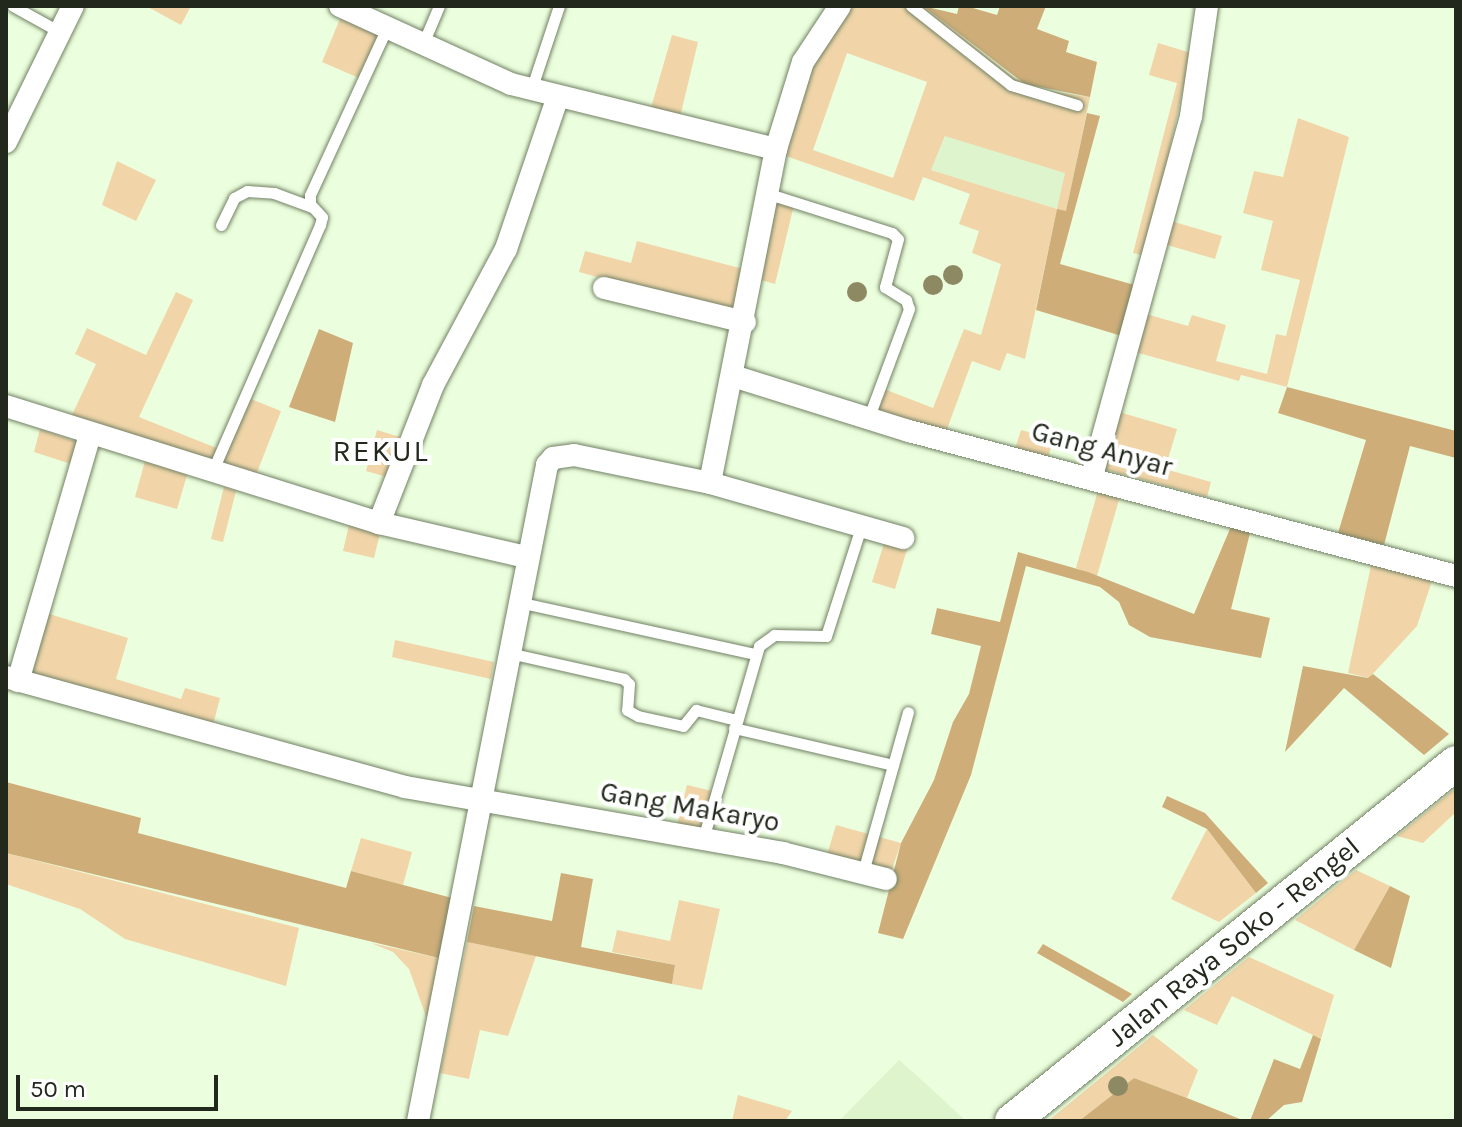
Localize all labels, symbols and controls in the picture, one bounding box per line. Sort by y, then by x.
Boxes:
street label: Gang Anyar [1028,414,1176,484]
district label: REKUL [332,433,430,469]
street label: Gang Makaryo [598,775,782,839]
street label: Jalan Raya Soko - Rengel [1101,830,1367,1054]
scale bar [20,1059,222,1109]
text: 50 m [30,1075,86,1103]

